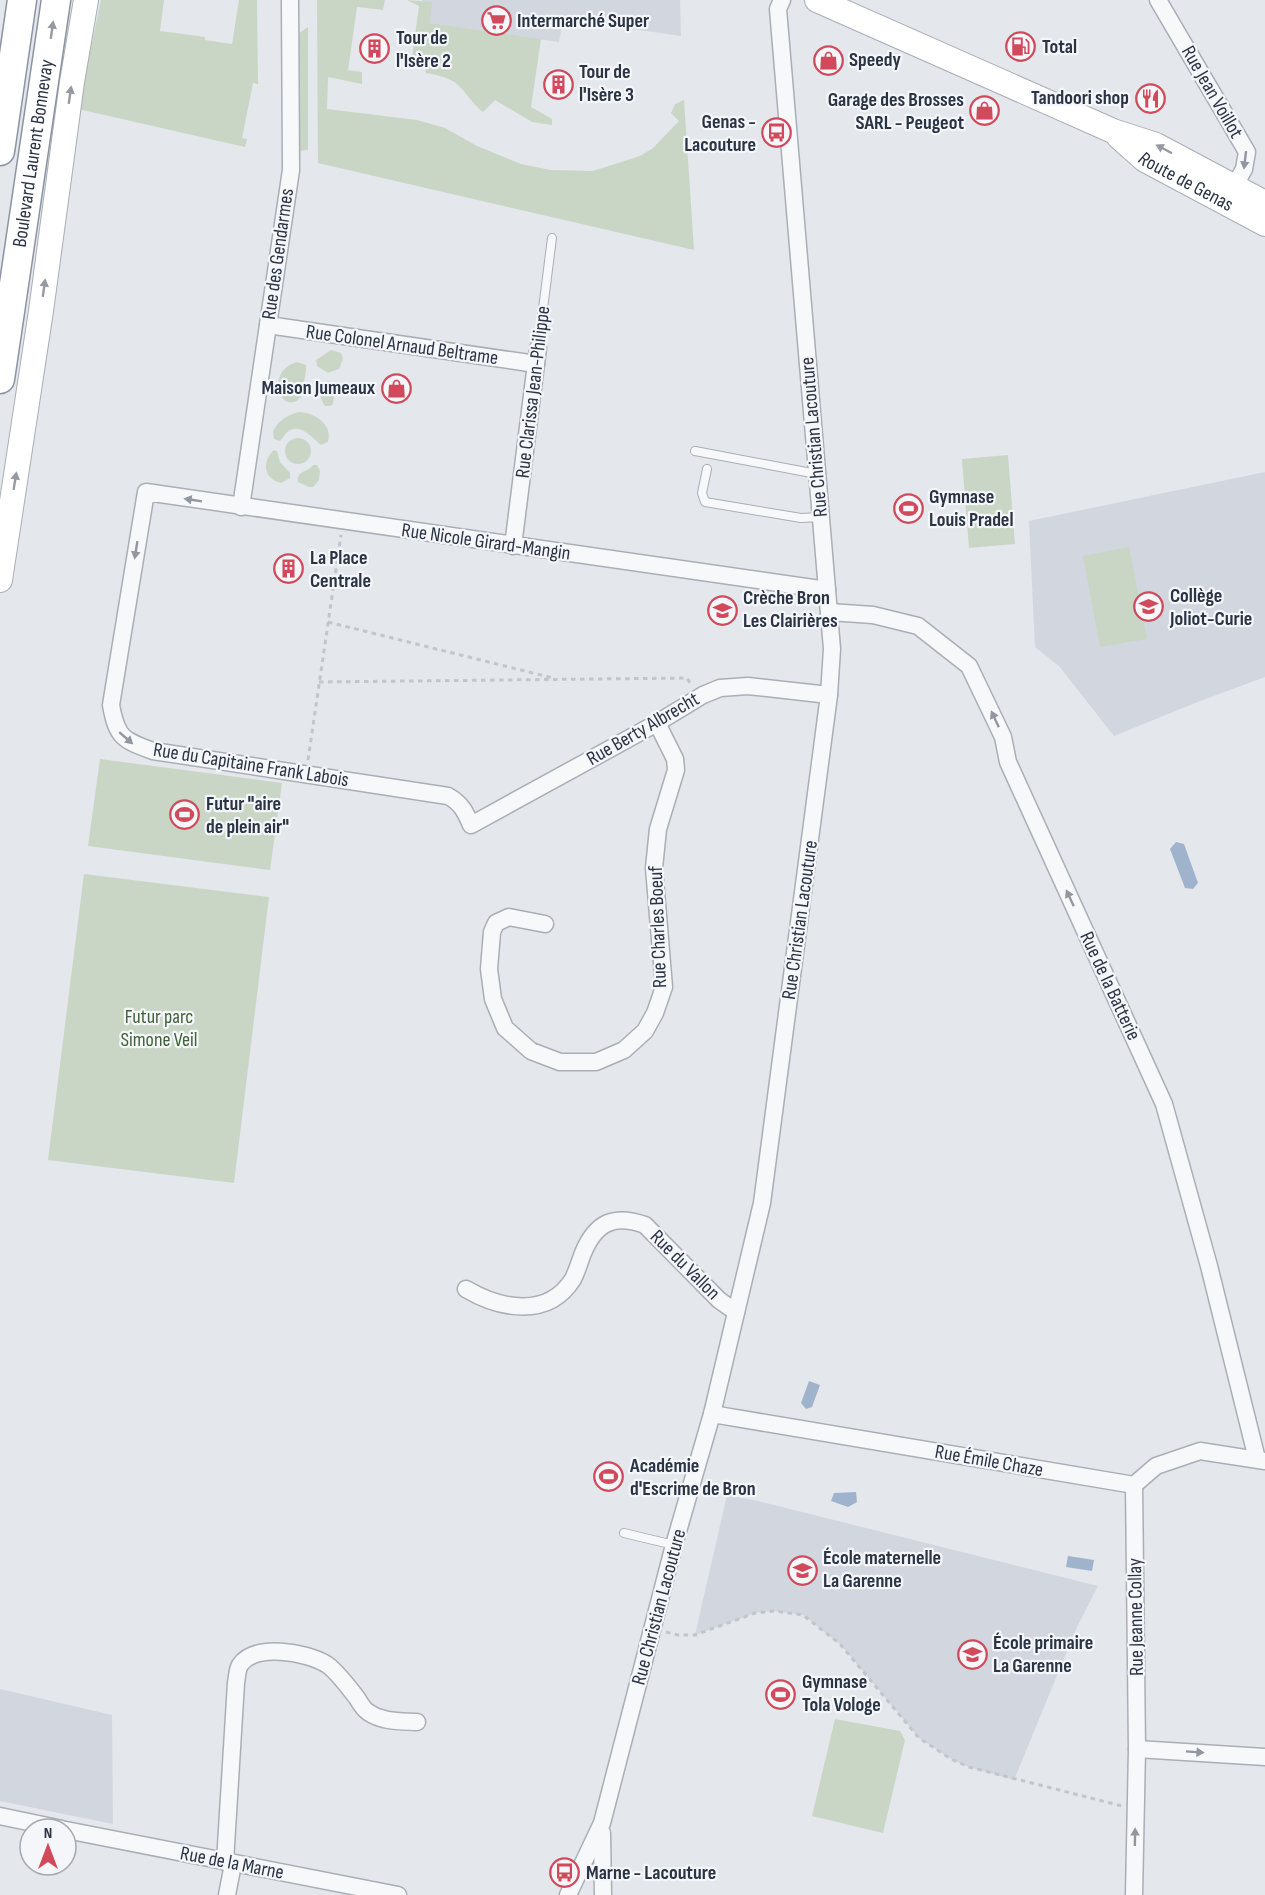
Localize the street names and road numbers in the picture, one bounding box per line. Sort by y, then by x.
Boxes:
street label: Rue Jean Voillot [1176,42,1248,142]
street label: Boulevard Laurent Bonnevay [8,58,59,249]
street label: Route de Genas [1133,147,1237,217]
street label: Rue des Gendarmes [257,187,299,321]
street label: Rue Clarissa Jean-Philippe [511,305,555,479]
street label: Rue Colonel Arnaud Beltrame [304,320,500,370]
street label: Rue Christian Lacouture [795,356,833,518]
street label: Rue Nicole Girard-Mangin [400,518,572,566]
street label: Rue Berty Albrecht [582,687,704,771]
street label: Rue du Capitaine Frank Labois [152,738,350,792]
street label: Rue Christian Lacouture [777,839,823,1001]
street label: Rue Charles Boeuf [644,865,672,988]
street label: Rue de la Batterie [1074,928,1146,1044]
street label: Rue du Vallon [645,1225,725,1305]
street label: Rue Émile Chaze [933,1440,1045,1482]
street label: Rue Christian Lacouture [627,1526,691,1688]
street label: Rue Jeanne Collay [1123,1558,1149,1676]
street label: Rue de la Marne [178,1841,286,1885]

